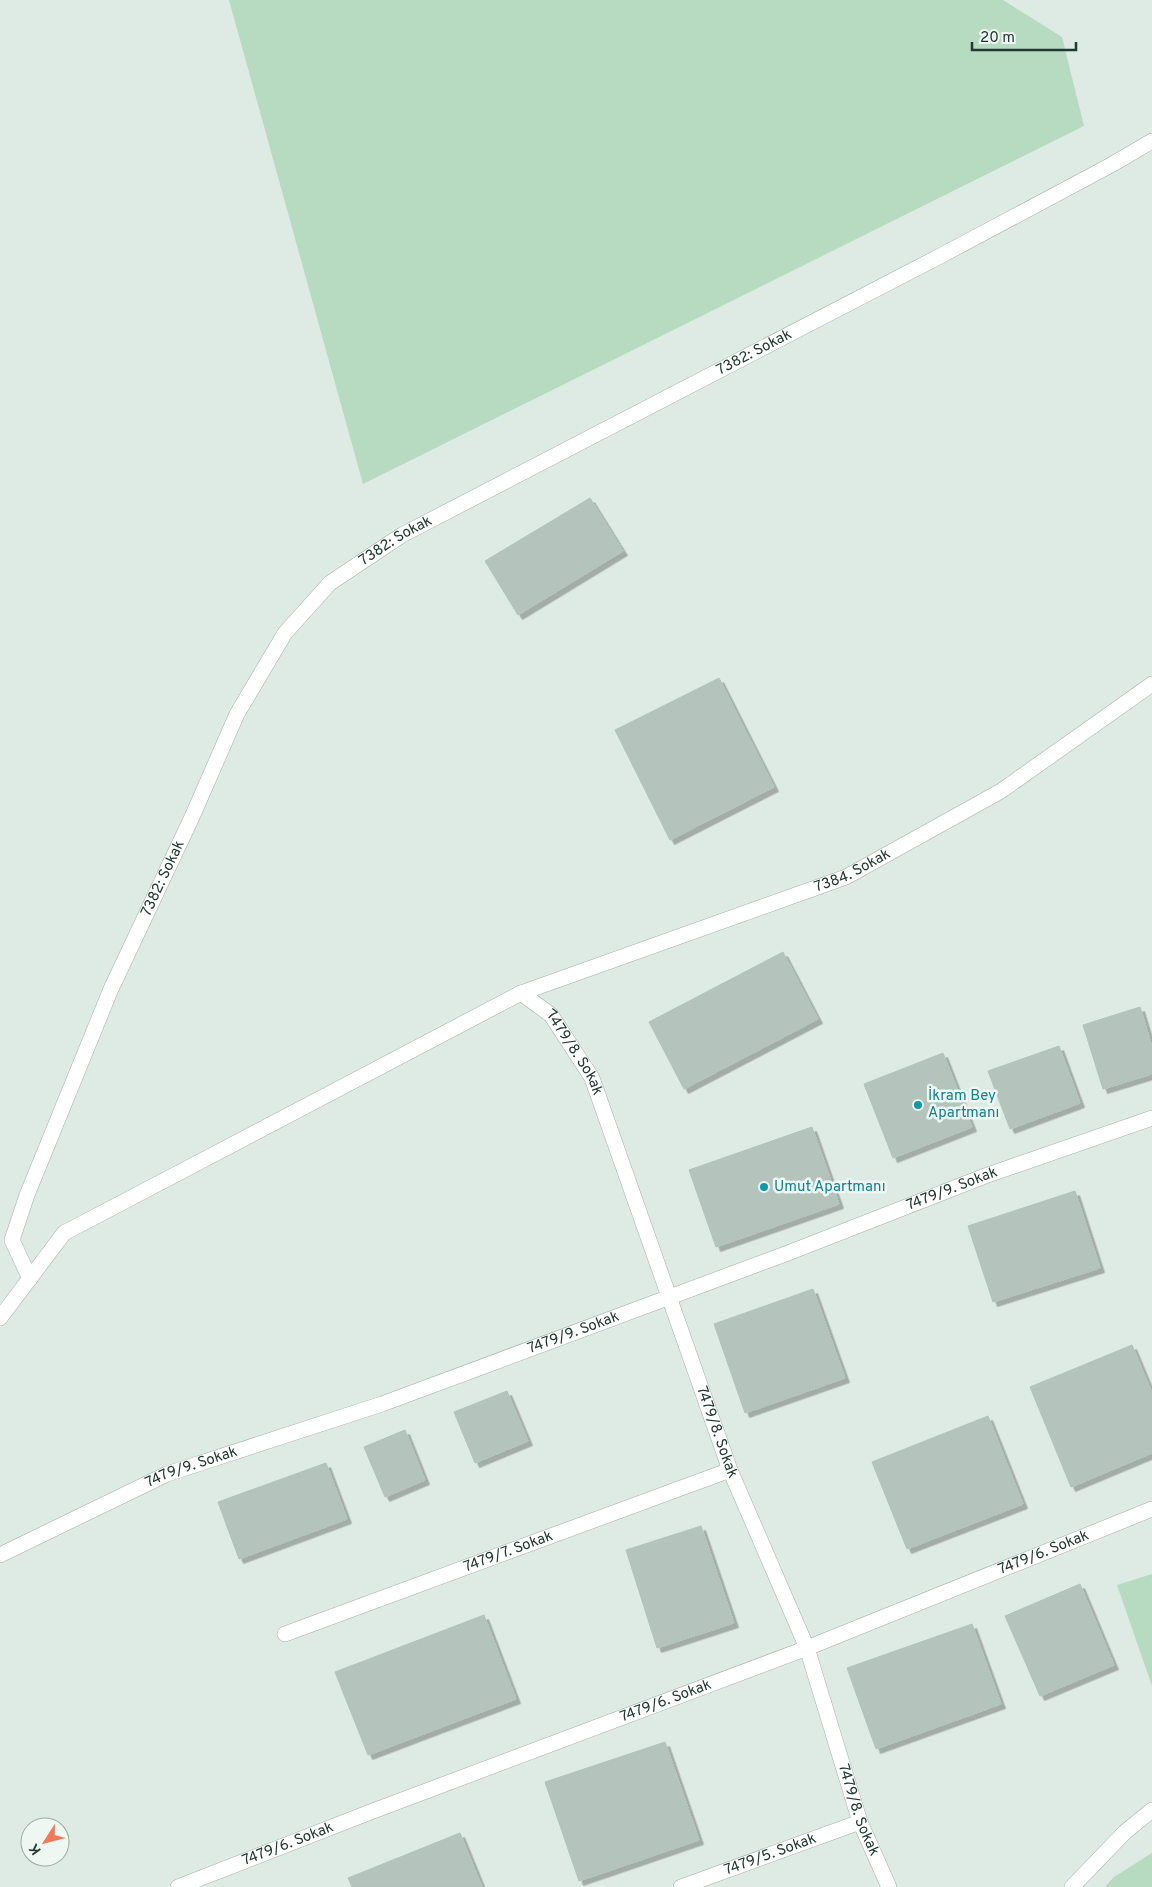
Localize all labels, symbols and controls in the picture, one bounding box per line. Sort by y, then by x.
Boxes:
scale bar [972,20,1076,52]
text: 20 m [980,29,1015,48]
street label: 7382: Sokak [713,325,795,380]
street label: 7382: Sokak [356,511,435,570]
street label: 7382: Sokak [137,837,189,920]
street label: 7384. Sokak [812,845,894,897]
street label: 7479/8. Sokak [543,1005,607,1098]
place label: İkram Bey Apartmanı [928,1086,999,1123]
marker: İkram Bey Apartmanı [912,1099,924,1111]
street label: 7479/9. Sokak [904,1163,1000,1215]
place label: Umut Apartmanı [774,1178,885,1197]
marker: Umut Apartmanı [758,1181,770,1193]
street label: 7479/9. Sokak [525,1307,622,1358]
street label: 7479/8. Sokak [692,1384,742,1481]
street label: 7479/9. Sokak [142,1442,240,1492]
street label: 7479/6. Sokak [996,1526,1092,1579]
street label: 7479/7. Sokak [461,1527,556,1577]
street label: 7479/6. Sokak [617,1675,714,1727]
street label: 7479/8. Sokak [833,1762,883,1859]
north arrow [20,1817,70,1867]
street label: 7479/6. Sokak [240,1818,336,1870]
street label: 7479/5. Sokak [722,1829,819,1880]
text: K [26,1840,45,1858]

